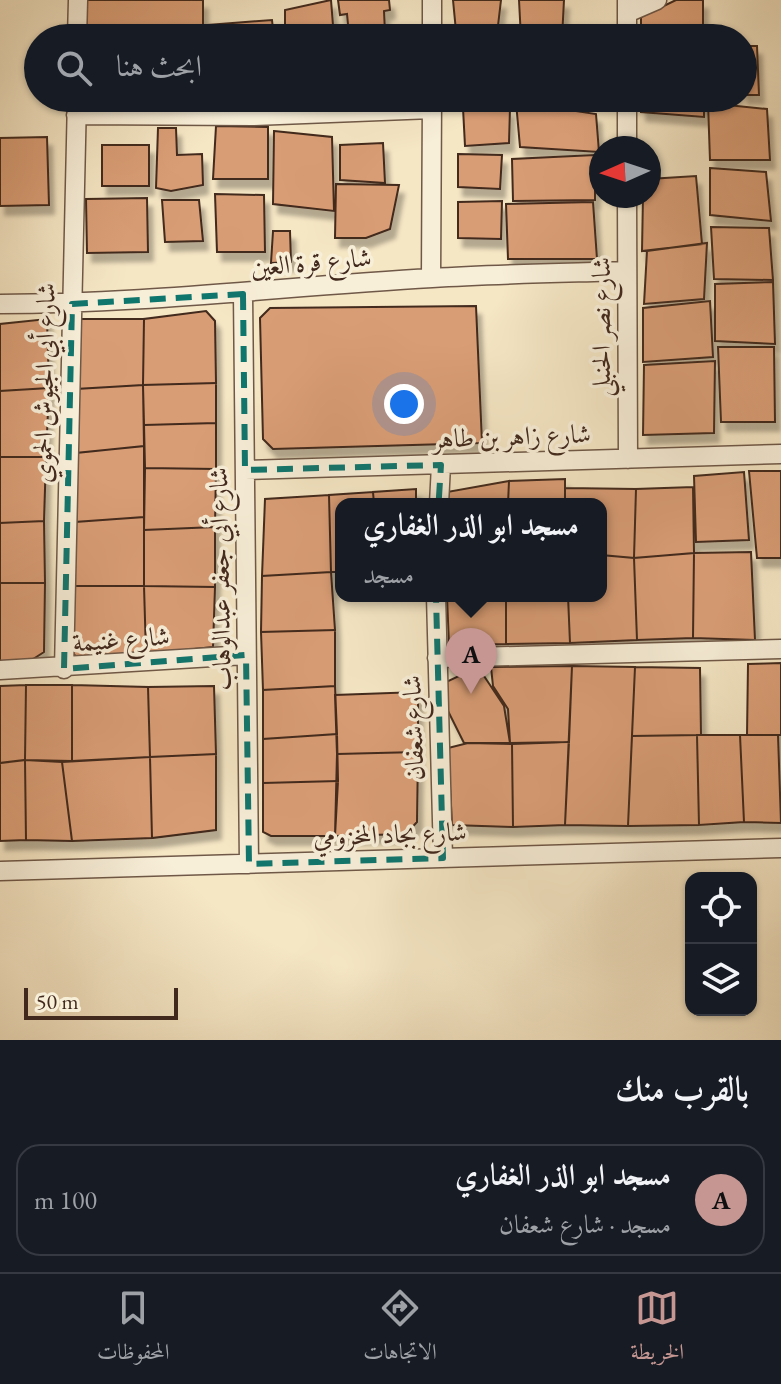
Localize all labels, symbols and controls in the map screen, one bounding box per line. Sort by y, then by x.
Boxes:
search box [24,24,757,112]
icon: search [52,46,96,90]
text: ابحث هنا [116,46,202,85]
north arrow [589,136,661,208]
street label: شارع قرة العين [249,240,373,289]
street label: شارع نصر الحنبلي [584,257,626,397]
street label: شارع أبي الجيوش الحموي [25,283,68,484]
your location [384,384,424,424]
street label: شارع زاهر بن طاهر [429,416,592,461]
street label: شارع أبي جعفر عبدالوهاب [201,467,244,691]
popup [335,498,607,602]
text: مسجد ابو الذر الغفاري [363,505,579,544]
text: مسجد [363,557,414,591]
street label: شارع غنيمة [71,619,171,664]
pin: A [445,628,497,694]
street label: شارع شعفان [394,675,437,781]
street label: شارع بجاد المخزومي [313,814,468,859]
map controls [685,872,757,1016]
button: locate [685,872,757,944]
button: layers [685,944,757,1016]
scale bar [24,984,178,1020]
text: 50 m [36,987,79,1016]
text: بالقرب منك [615,1066,749,1110]
text: مسجد ابو الذر الغفاري [455,1155,671,1194]
text: 100 m [34,1183,97,1217]
text: A [712,1183,730,1217]
text: مسجد · شارع شعفان [499,1207,671,1241]
tab: المحفوظات [97,1286,169,1373]
tab: الاتجاهات [363,1286,437,1373]
tab: الخريطة [631,1286,684,1373]

